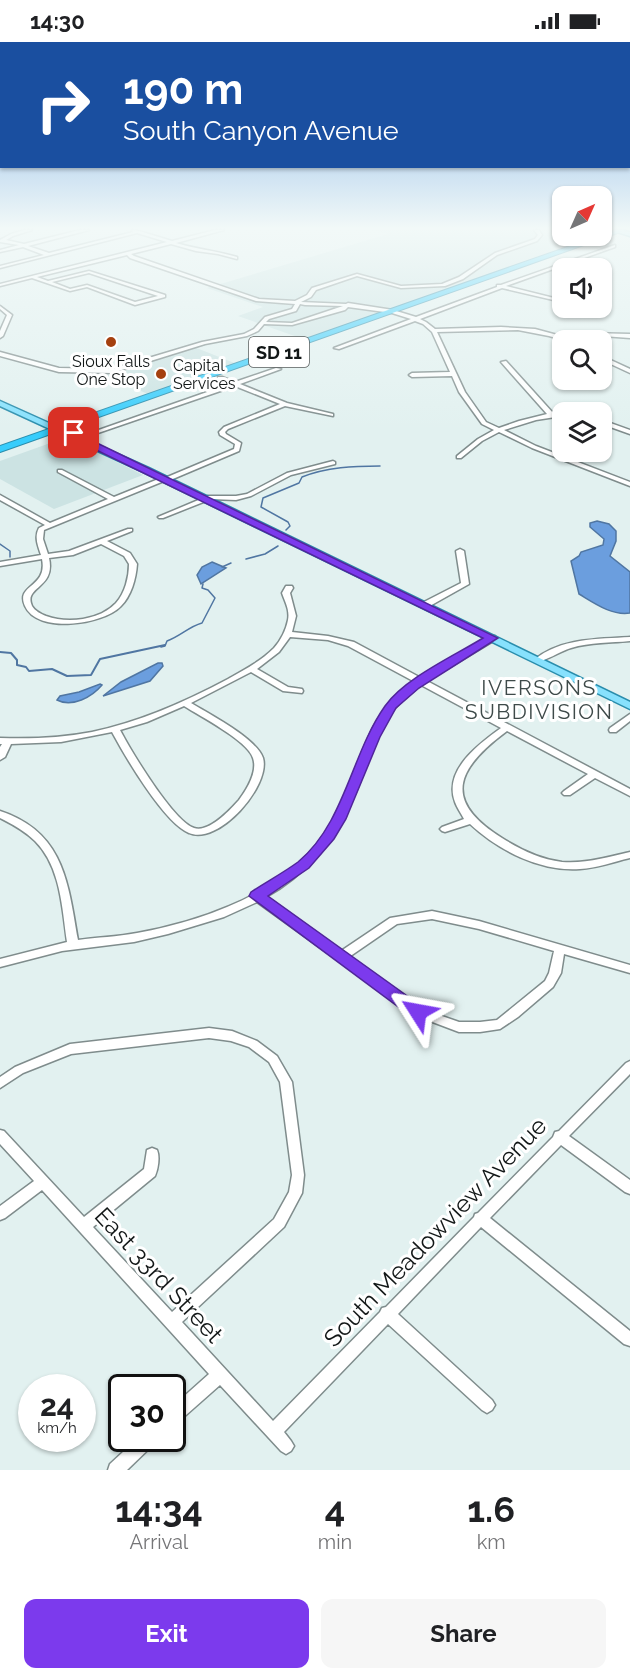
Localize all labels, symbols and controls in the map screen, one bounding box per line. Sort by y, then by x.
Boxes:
text: 14:30 [30,8,85,34]
text: 190 m [123,65,243,114]
icon: right [24,66,102,144]
text: South Canyon Avenue [123,115,399,146]
north arrow [552,186,612,246]
map controls [552,186,612,462]
button: sound [552,258,612,318]
button: search [552,330,612,390]
marker: Sioux Falls One Stop [104,335,118,349]
road number: SD 11 [249,337,309,367]
place label: Sioux Falls One Stop [72,352,150,389]
place label: Capital Services [173,356,236,393]
marker: Capital Services [154,367,168,381]
button: layers [552,402,612,462]
pin [48,407,99,458]
icon: arrive [57,416,90,449]
district label: IVERSONS SUBDIVISION [465,675,613,724]
position arrow [386,980,450,1044]
street label: South Meadowview Avenue [318,1111,552,1353]
street label: East 33rd Street [89,1201,229,1349]
speed limit sign: 30 [108,1374,186,1452]
text: 24 [40,1388,74,1423]
text: km/h [37,1419,77,1437]
text: 14:34 [115,1488,203,1530]
text: 4 [325,1488,345,1530]
text: 1.6 [467,1488,515,1530]
text: Arrival [130,1530,188,1554]
text: min [318,1530,352,1554]
text: km [477,1530,506,1554]
button: Exit [24,1599,309,1668]
button: Share [321,1599,606,1668]

